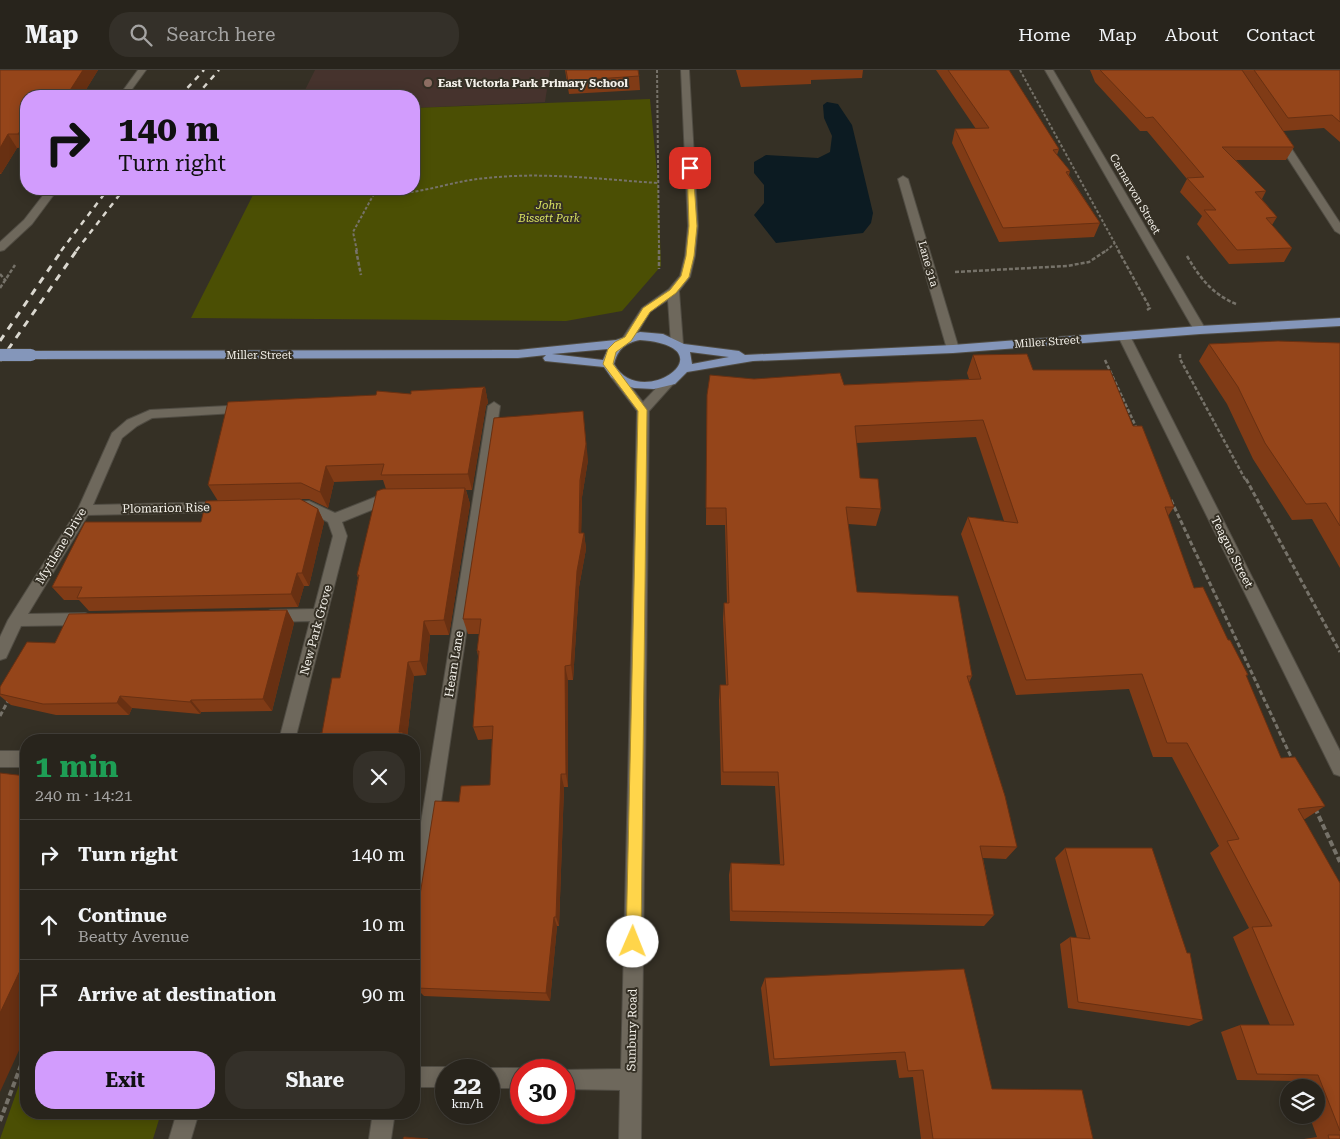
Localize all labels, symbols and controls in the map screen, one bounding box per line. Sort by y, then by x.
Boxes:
search box [109,12,459,57]
text: Map [25,21,79,49]
icon: search [127,21,155,49]
text: Search here [167,23,275,46]
text: Home [1018,24,1070,45]
text: Map [1098,24,1137,45]
text: About [1165,24,1218,45]
text: Contact [1246,24,1315,45]
marker: East Victoria Park Primary School [422,77,434,89]
place label: East Victoria Park Primary School [438,77,628,90]
text: 140 m [118,109,219,150]
icon: right [35,110,100,175]
pin [669,147,711,189]
text: Turn right [118,151,226,176]
street label: Carnarvon Street [1107,152,1163,236]
icon: arrive [676,154,704,182]
park label: John Bissett Park [517,199,580,225]
street label: Lane 31a [915,240,941,288]
street label: Miller Street [1014,333,1080,351]
street label: Miller Street [226,349,292,362]
street label: Plomarion Rise [122,500,210,516]
street label: Mytilene Drive [33,505,89,587]
street label: Teague Street [1208,514,1256,591]
street label: New Park Grove [297,583,335,677]
street label: Hearn Lane [442,629,466,698]
text: 1 min [35,749,118,784]
button: close [353,751,405,803]
text: 240 m · 14:21 [35,786,133,805]
icon: right [35,841,63,869]
text: Turn right [78,843,178,866]
text: 140 m [351,843,405,866]
text: Continue [78,904,167,927]
icon: ahead [35,911,63,939]
text: 10 m [362,913,405,936]
position arrow [606,915,658,967]
text: Beatty Avenue [78,927,189,946]
icon: arrive [35,981,63,1009]
text: Arrive at destination [78,983,276,1006]
text: 90 m [362,983,405,1006]
street label: Sunbury Road [624,988,640,1071]
button: Exit [35,1051,215,1109]
button: Share [225,1051,405,1109]
speed limit sign: 30 [510,1059,575,1124]
text: 22 [453,1071,482,1100]
map controls [1280,1079,1325,1124]
button: layers [1280,1079,1325,1124]
text: km/h [451,1097,484,1111]

